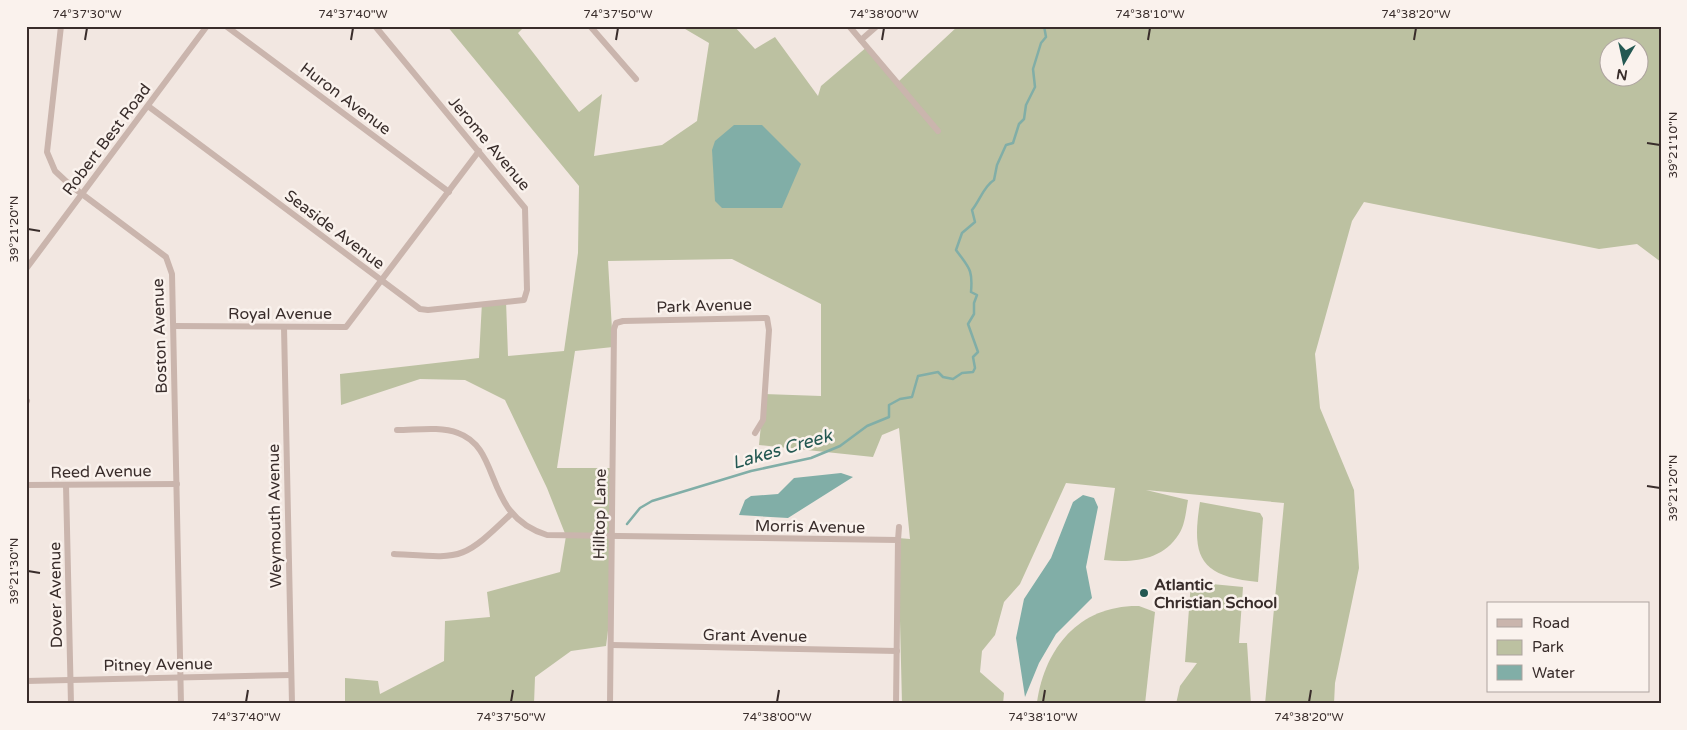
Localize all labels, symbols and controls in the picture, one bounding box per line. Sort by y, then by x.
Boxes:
text: 74°37'30"W [52,7,122,21]
text: 74°37'40"W [318,7,388,21]
text: 74°37'50"W [583,7,653,21]
text: 74°38'00"W [849,7,919,21]
text: 74°38'10"W [1115,7,1185,21]
text: 74°38'20"W [1381,7,1451,21]
north arrow [1600,38,1650,88]
street label: Huron Avenue [296,58,395,139]
text: N [1615,65,1629,84]
street label: Robert Best Road [58,80,155,199]
street label: Jerome Avenue [444,92,535,195]
text: 39°21'10"N [1666,112,1680,179]
street label: Seaside Avenue [280,186,388,274]
text: 39°21'20"N [7,196,21,263]
street label: Boston Avenue [148,278,172,394]
street label: Park Avenue [656,294,752,318]
street label: Royal Avenue [228,304,332,324]
water label: Lakes Creek [730,424,836,474]
street label: Weymouth Avenue [264,444,286,588]
text: 39°21'20"N [1666,455,1680,522]
street label: Reed Avenue [50,461,152,483]
street label: Hilltop Lane [589,468,611,560]
street label: Morris Avenue [755,516,865,538]
text: 39°21'30"N [7,538,21,605]
street label: Dover Avenue [45,542,67,648]
place label: Atlantic Christian School [1154,575,1277,613]
marker: Atlantic Christian School [1138,587,1150,599]
legend [1487,602,1650,692]
text: Road [1532,614,1570,632]
street label: Grant Avenue [703,625,807,647]
text: Park [1532,638,1564,656]
street label: Pitney Avenue [103,654,213,676]
text: Water [1532,664,1575,682]
text: 74°37'40"W [211,710,281,724]
text: 74°37'50"W [476,710,546,724]
text: 74°38'00"W [742,710,812,724]
text: 74°38'10"W [1008,710,1078,724]
text: 74°38'20"W [1274,710,1344,724]

